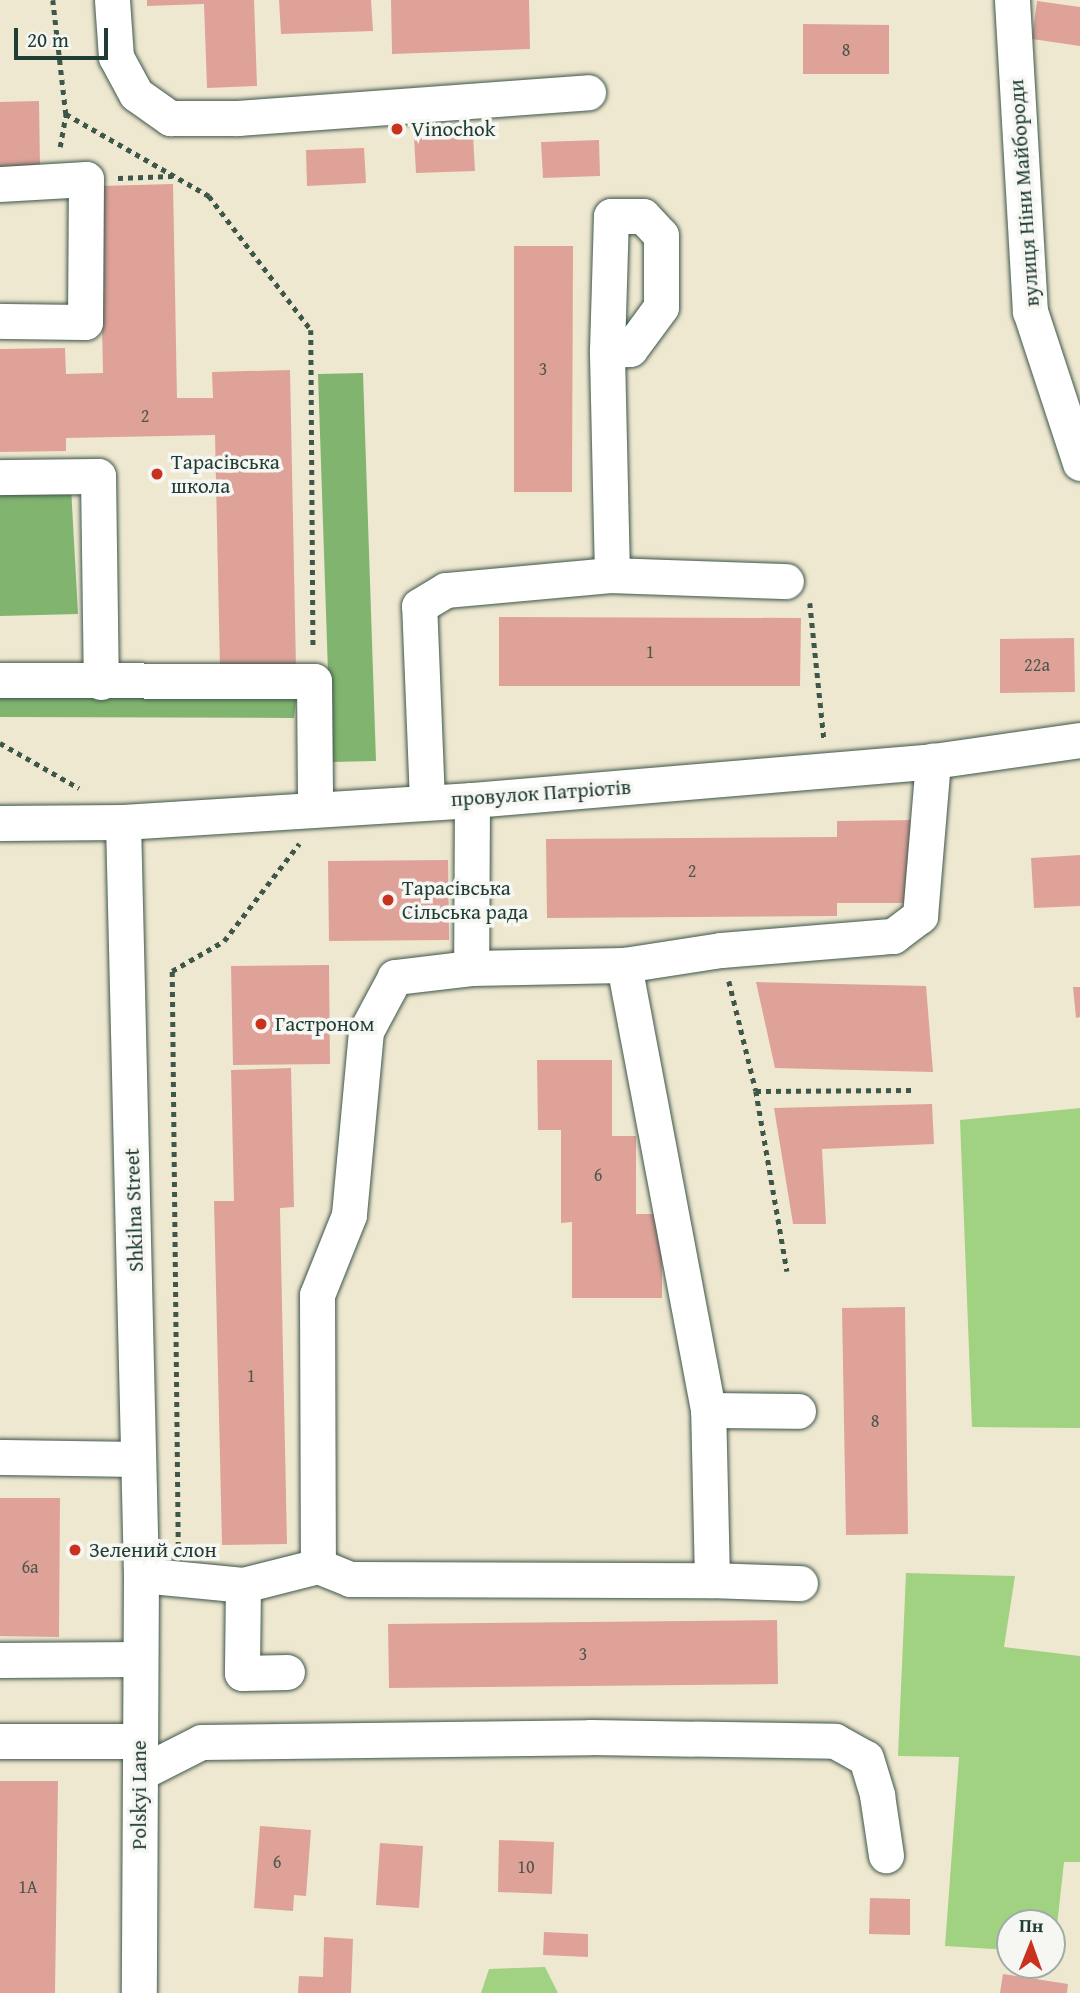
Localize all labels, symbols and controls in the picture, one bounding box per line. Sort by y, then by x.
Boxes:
scale bar [18,14,112,58]
text: 20 m [27,24,69,55]
house number: 8 [842,39,850,61]
street label: вулиця Ніни Майбороди [1003,79,1045,307]
place label: Vinochok [411,116,495,142]
marker: Vinochok [389,121,405,137]
house number: 3 [539,358,547,380]
house number: 2 [141,405,149,427]
place label: Тарасівська школа [171,449,280,499]
marker: Тарасівська школа [149,466,165,482]
house number: 1 [646,641,654,663]
house number: 22а [1024,654,1050,676]
street label: провулок Патріотів [450,774,632,812]
house number: 2 [688,860,696,882]
place label: Тарасівська Сільська рада [402,875,528,925]
marker: Тарасівська Сільська рада [380,892,396,908]
place label: Гастроном [275,1011,375,1037]
marker: Гастроном [253,1016,269,1032]
street label: Shkilna Street [119,1148,149,1272]
house number: 6 [594,1164,602,1186]
house number: 1 [247,1365,255,1387]
house number: 8 [871,1410,879,1432]
place label: Зелений слон [89,1537,217,1563]
marker: Зелений слон [67,1542,83,1558]
house number: 6а [21,1556,39,1578]
house number: 3 [579,1643,587,1665]
street label: Polskyi Lane [126,1740,152,1850]
house number: 6 [273,1851,281,1873]
house number: 10 [517,1856,535,1878]
house number: 1А [18,1876,38,1898]
north arrow [996,1909,1066,1979]
text: Пн [1019,1911,1044,1939]

